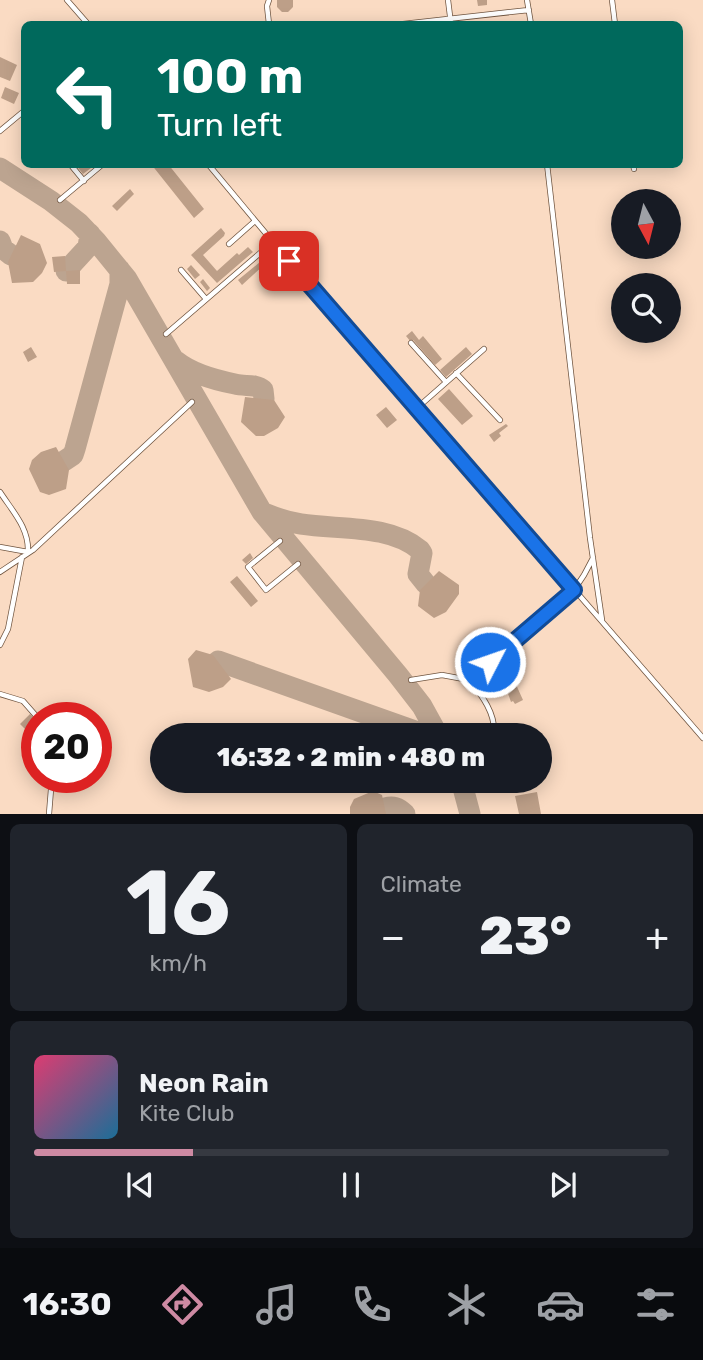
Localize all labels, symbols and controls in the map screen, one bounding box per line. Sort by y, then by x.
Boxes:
text: 100 m [157,47,303,105]
icon: left [42,49,133,140]
text: Turn left [157,106,282,144]
north arrow [611,189,681,259]
map controls [611,189,681,343]
pin [259,231,319,291]
icon: arrive [270,242,308,280]
button: search [611,273,681,343]
position arrow [453,625,527,699]
speed limit sign: 20 [21,702,112,793]
text: 16:32 · 2 min · 480 m [217,742,485,773]
text: 16 [126,849,230,957]
text: Climate [381,870,462,898]
text: 23° [479,905,572,967]
text: − [381,914,405,960]
text: + [645,914,669,960]
text: km/h [150,949,207,977]
text: Neon Rain [139,1068,269,1099]
text: Kite Club [139,1099,234,1127]
icon: previous [121,1166,159,1204]
icon: pause [332,1166,370,1204]
icon: next [544,1166,582,1204]
icon: directions [158,1280,207,1329]
icon: music [252,1280,301,1329]
icon: phone [347,1280,396,1329]
icon: climate [442,1280,491,1329]
icon: car [536,1280,585,1329]
icon: filters [631,1280,680,1329]
text: 16:30 [23,1285,112,1323]

